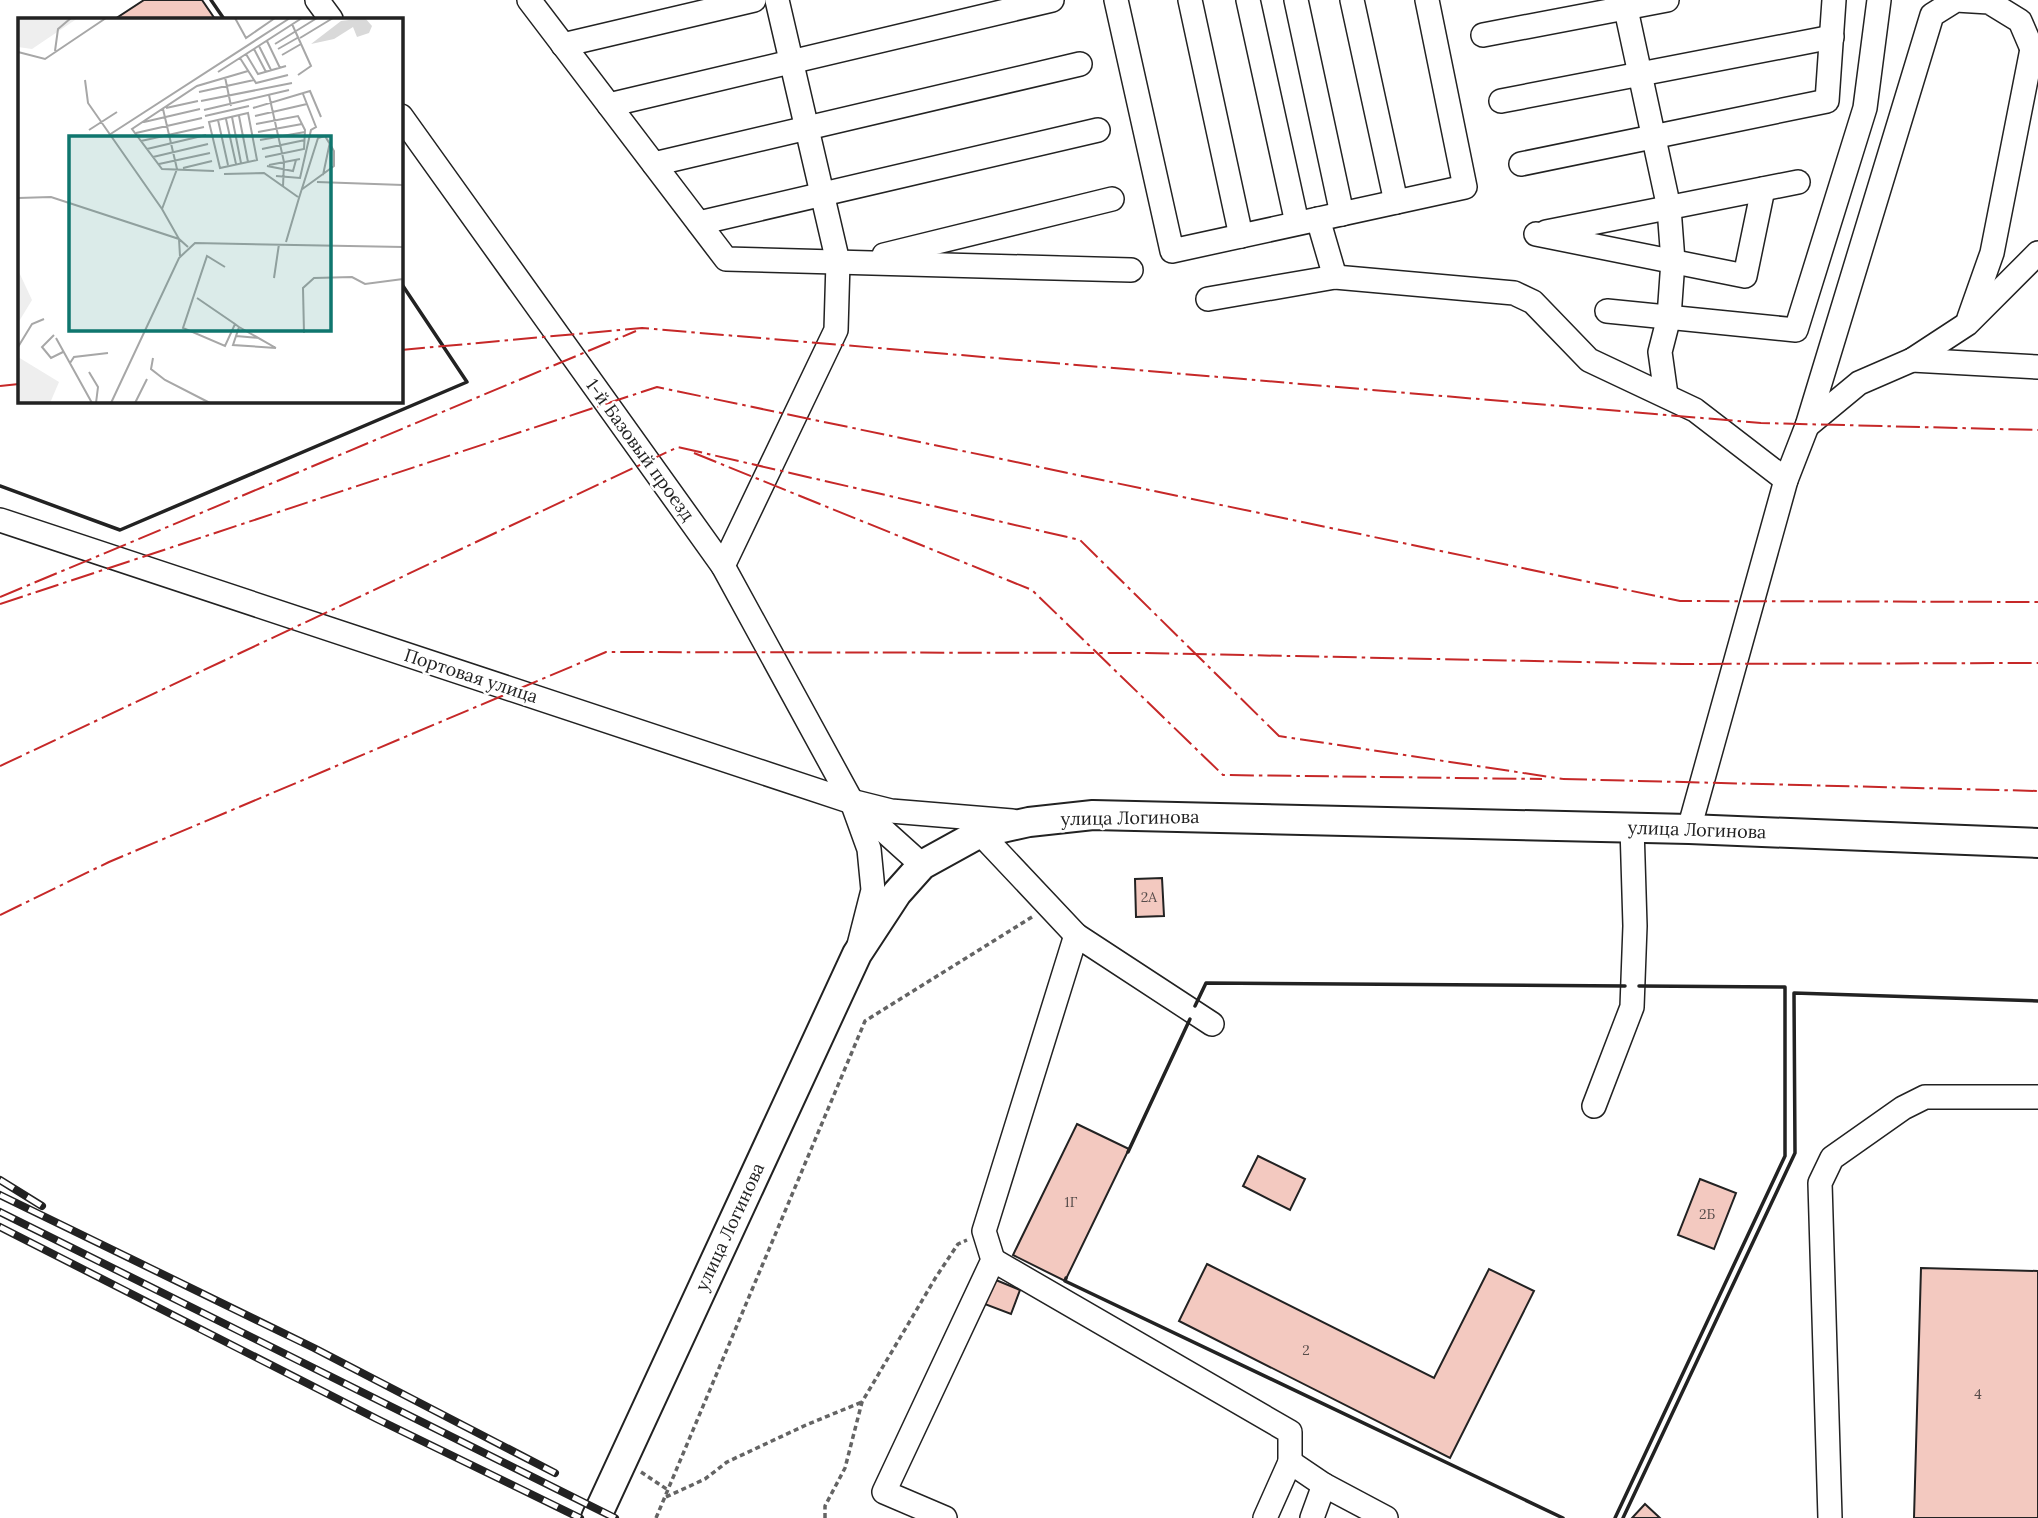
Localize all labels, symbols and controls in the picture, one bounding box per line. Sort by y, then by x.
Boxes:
inset map [18,18,402,402]
street label: 1-й Базовый проезд [581,374,700,526]
street label: Портовая улица [402,643,541,708]
street label: улица Логинова [1060,805,1200,830]
street label: улица Логинова [1627,816,1767,843]
house number: 2А [1141,888,1157,906]
street label: улица Логинова [690,1159,769,1295]
house number: 1Г [1065,1193,1078,1211]
house number: 2Б [1699,1205,1715,1223]
house number: 2 [1302,1341,1310,1359]
house number: 4 [1974,1385,1982,1403]

